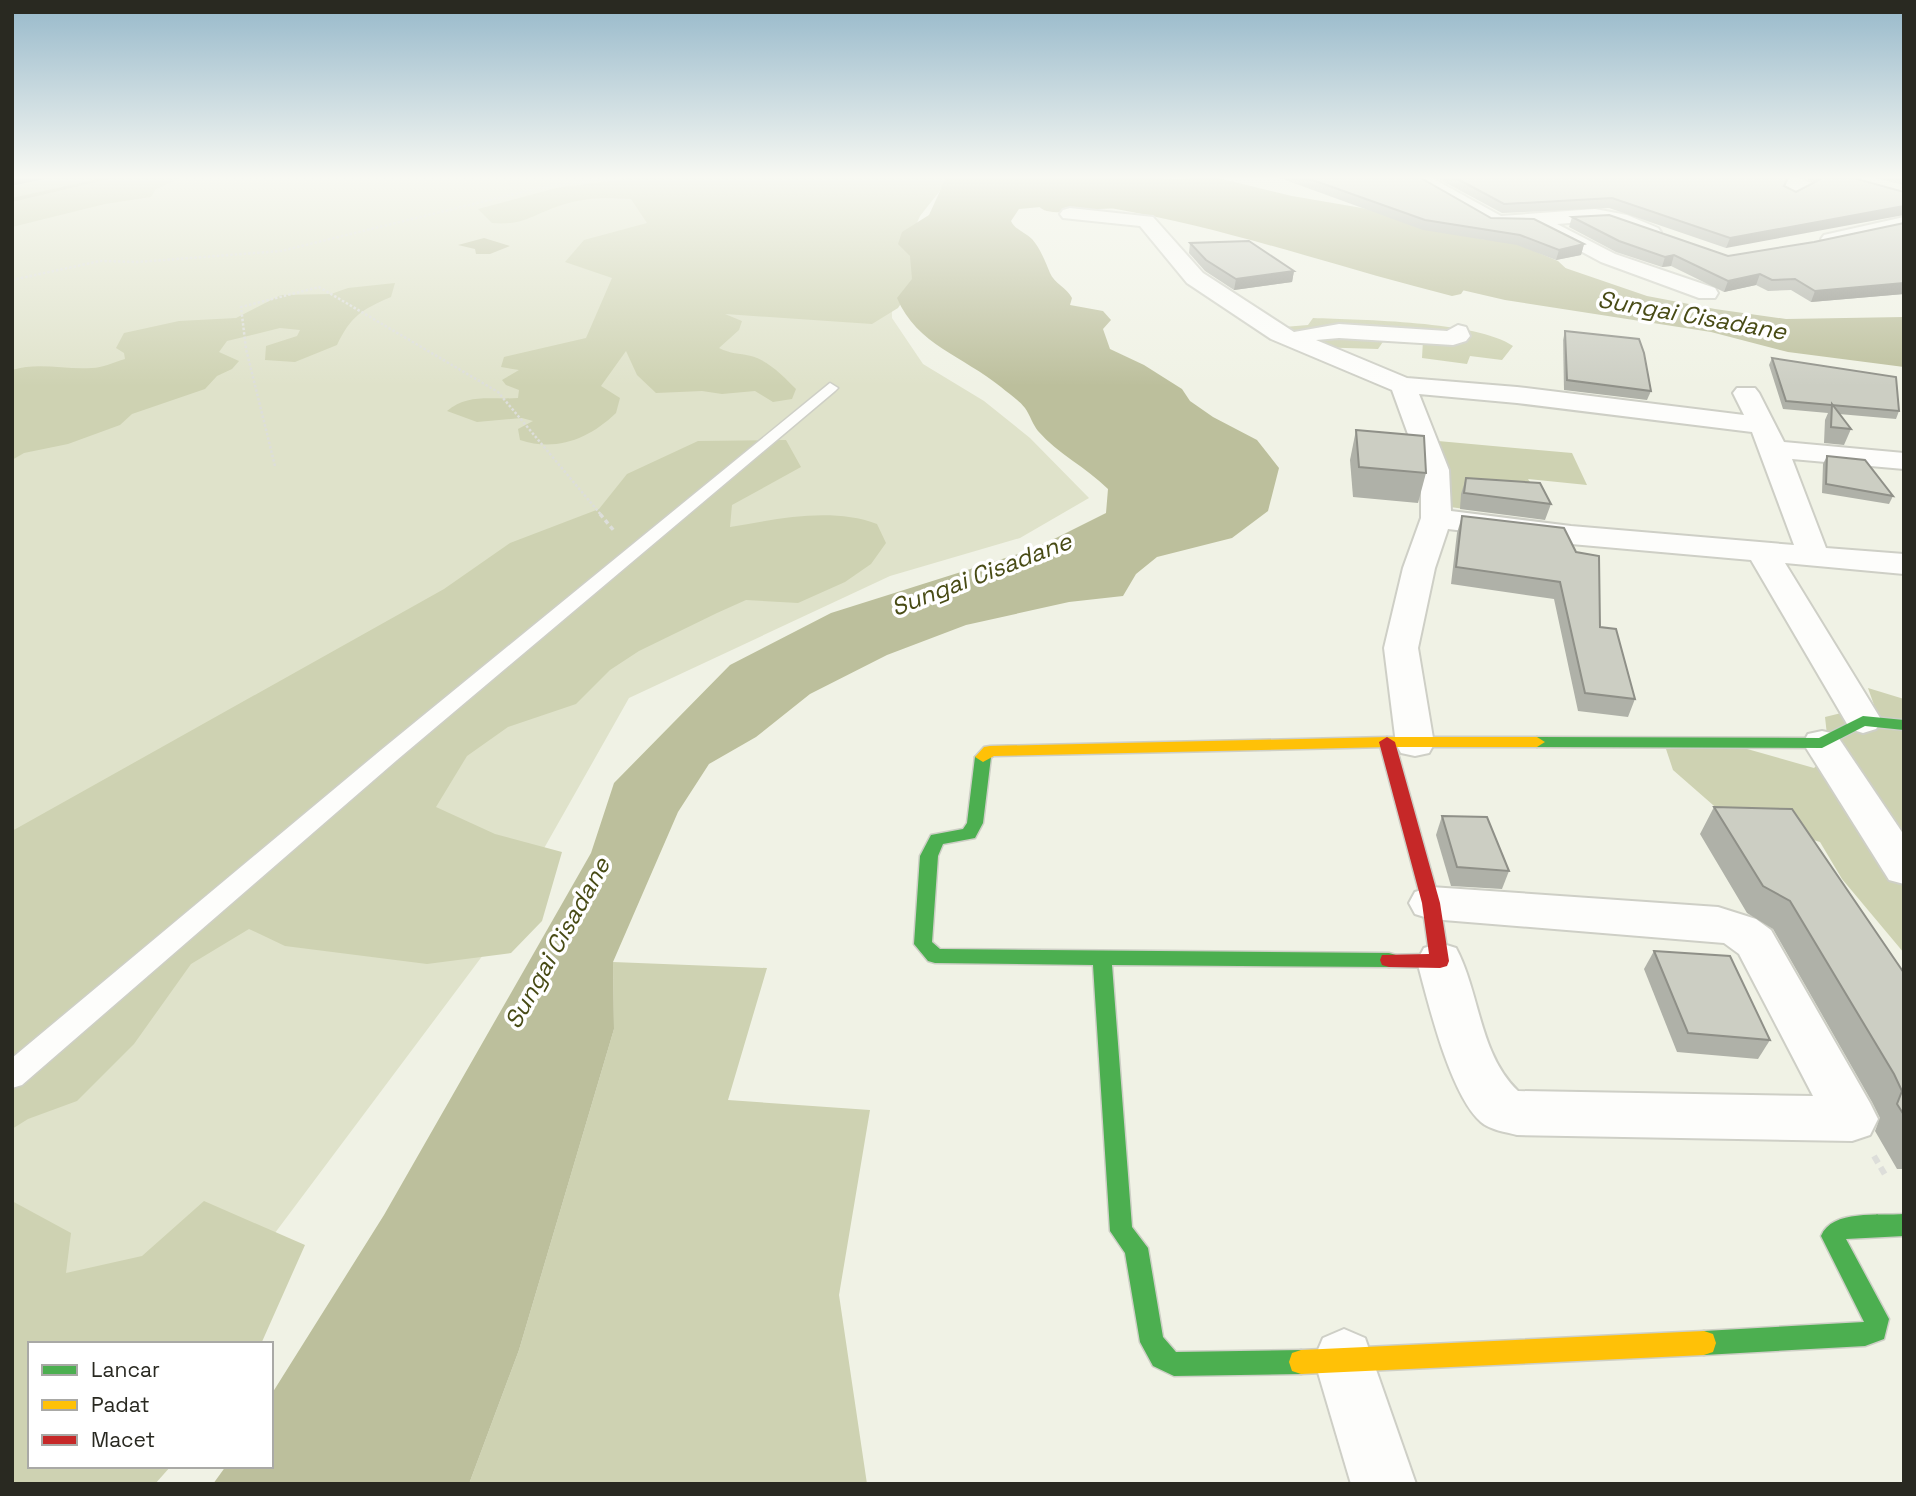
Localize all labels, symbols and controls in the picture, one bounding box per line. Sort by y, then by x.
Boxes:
water label: Sungai Cisadane [1595,283,1789,347]
water label: Sungai Cisadane [886,525,1076,623]
water label: Sungai Cisadane [497,851,617,1034]
legend [28,1342,273,1468]
text: Lancar [91,1356,160,1383]
text: Padat [91,1391,150,1418]
text: Macet [91,1426,155,1453]

